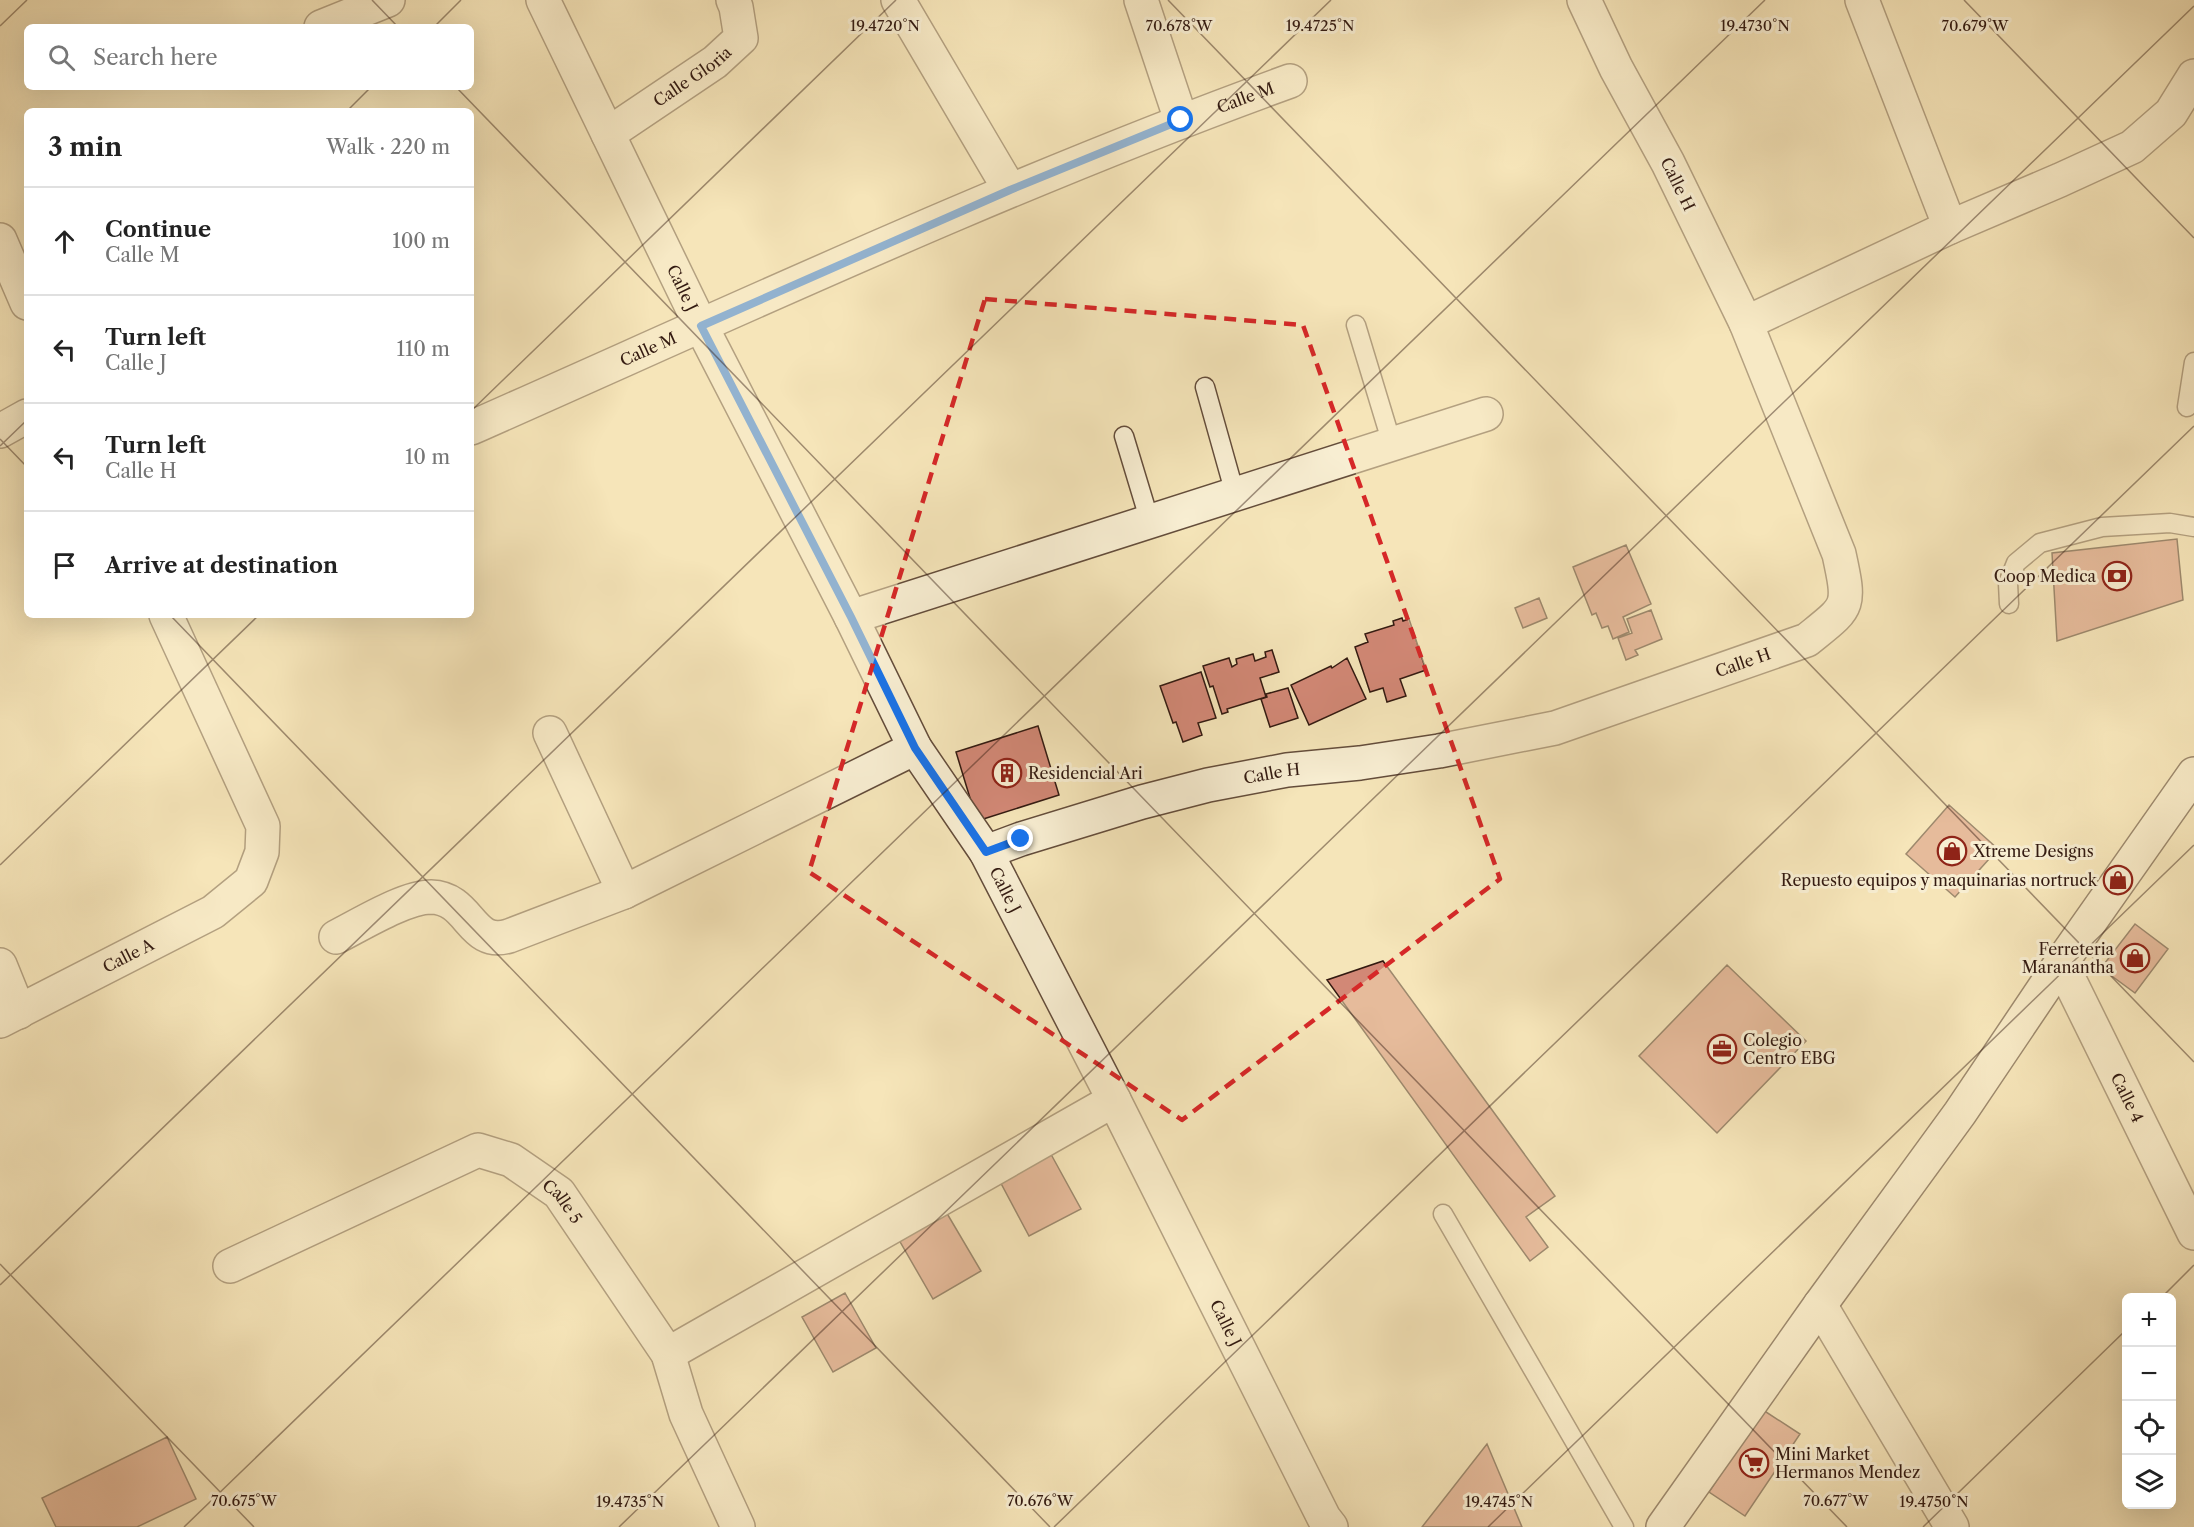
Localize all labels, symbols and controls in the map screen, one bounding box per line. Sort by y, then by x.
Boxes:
text: 19.4720°N [850,16,920,35]
text: 70.678°W [1146,16,1213,35]
text: 19.4725°N [1286,16,1354,35]
text: 19.4730°N [1720,16,1790,35]
text: 70.679°W [1942,16,2009,35]
search box [24,24,474,90]
icon: search [45,41,78,74]
street label: Calle Gloria [649,42,736,111]
text: Search here [93,44,218,71]
street label: Calle M [1214,78,1277,117]
route start [1167,106,1193,132]
text: 3 min [48,131,122,163]
text: Walk · 220 m [326,135,450,159]
street label: Calle H [1656,154,1700,214]
text: Continue [105,216,211,243]
icon: ahead [48,225,81,258]
text: 100 m [392,229,450,253]
text: Calle M [105,243,180,267]
street label: Calle J [663,261,702,315]
text: Turn left [105,324,206,351]
street label: Calle M [617,328,679,370]
icon: left [48,333,81,366]
text: 110 m [397,337,450,361]
text: Calle J [105,351,167,375]
text: Turn left [105,432,206,459]
icon: left [48,441,81,474]
text: 10 m [405,445,450,469]
text: Calle H [105,459,177,483]
icon: arrive [48,549,81,582]
text: Arrive at destination [105,552,338,579]
bank icon: Coop Medica [2101,560,2133,592]
place label: Coop Medica [1994,566,2097,586]
street label: Calle H [1713,643,1773,681]
building icon: Residencial Ari [991,757,1023,789]
street label: Calle H [1242,759,1301,788]
place label: Residencial Ari [1028,763,1143,783]
route end [1007,825,1033,851]
shop icon: Xtreme Designs [1936,835,1968,867]
place label: Xtreme Designs [1972,841,2094,861]
street label: Calle J [985,863,1026,917]
shop icon: Repuesto equipos y maquinarias nortruck [2102,864,2134,896]
place label: Repuesto equipos y maquinarias nortruck [1781,870,2098,890]
street label: Calle A [99,934,158,977]
place label: Ferreteria Maranantha [2022,939,2115,977]
shop icon: Ferreteria Maranantha [2119,942,2151,974]
place label: Colegio Centro EBG [1743,1030,1836,1068]
office icon: Colegio Centro EBG [1706,1033,1738,1065]
street label: Calle 4 [2107,1069,2148,1126]
street label: Calle 5 [539,1175,587,1227]
map controls [2122,1293,2176,1509]
button: + [2122,1293,2176,1347]
street label: Calle J [1206,1296,1246,1350]
button: − [2122,1347,2176,1401]
button: locate [2122,1401,2176,1455]
place label: Mini Market Hermanos Mendez [1775,1444,1920,1482]
supermarket icon: Mini Market Hermanos Mendez [1738,1447,1770,1479]
button: layers [2122,1455,2176,1509]
text: 70.675°W [211,1491,278,1510]
text: 70.676°W [1007,1491,1074,1510]
text: 70.677°W [1803,1491,1869,1510]
text: 19.4735°N [596,1492,664,1511]
text: 19.4745°N [1465,1492,1533,1511]
text: 19.4750°N [1899,1492,1969,1511]

